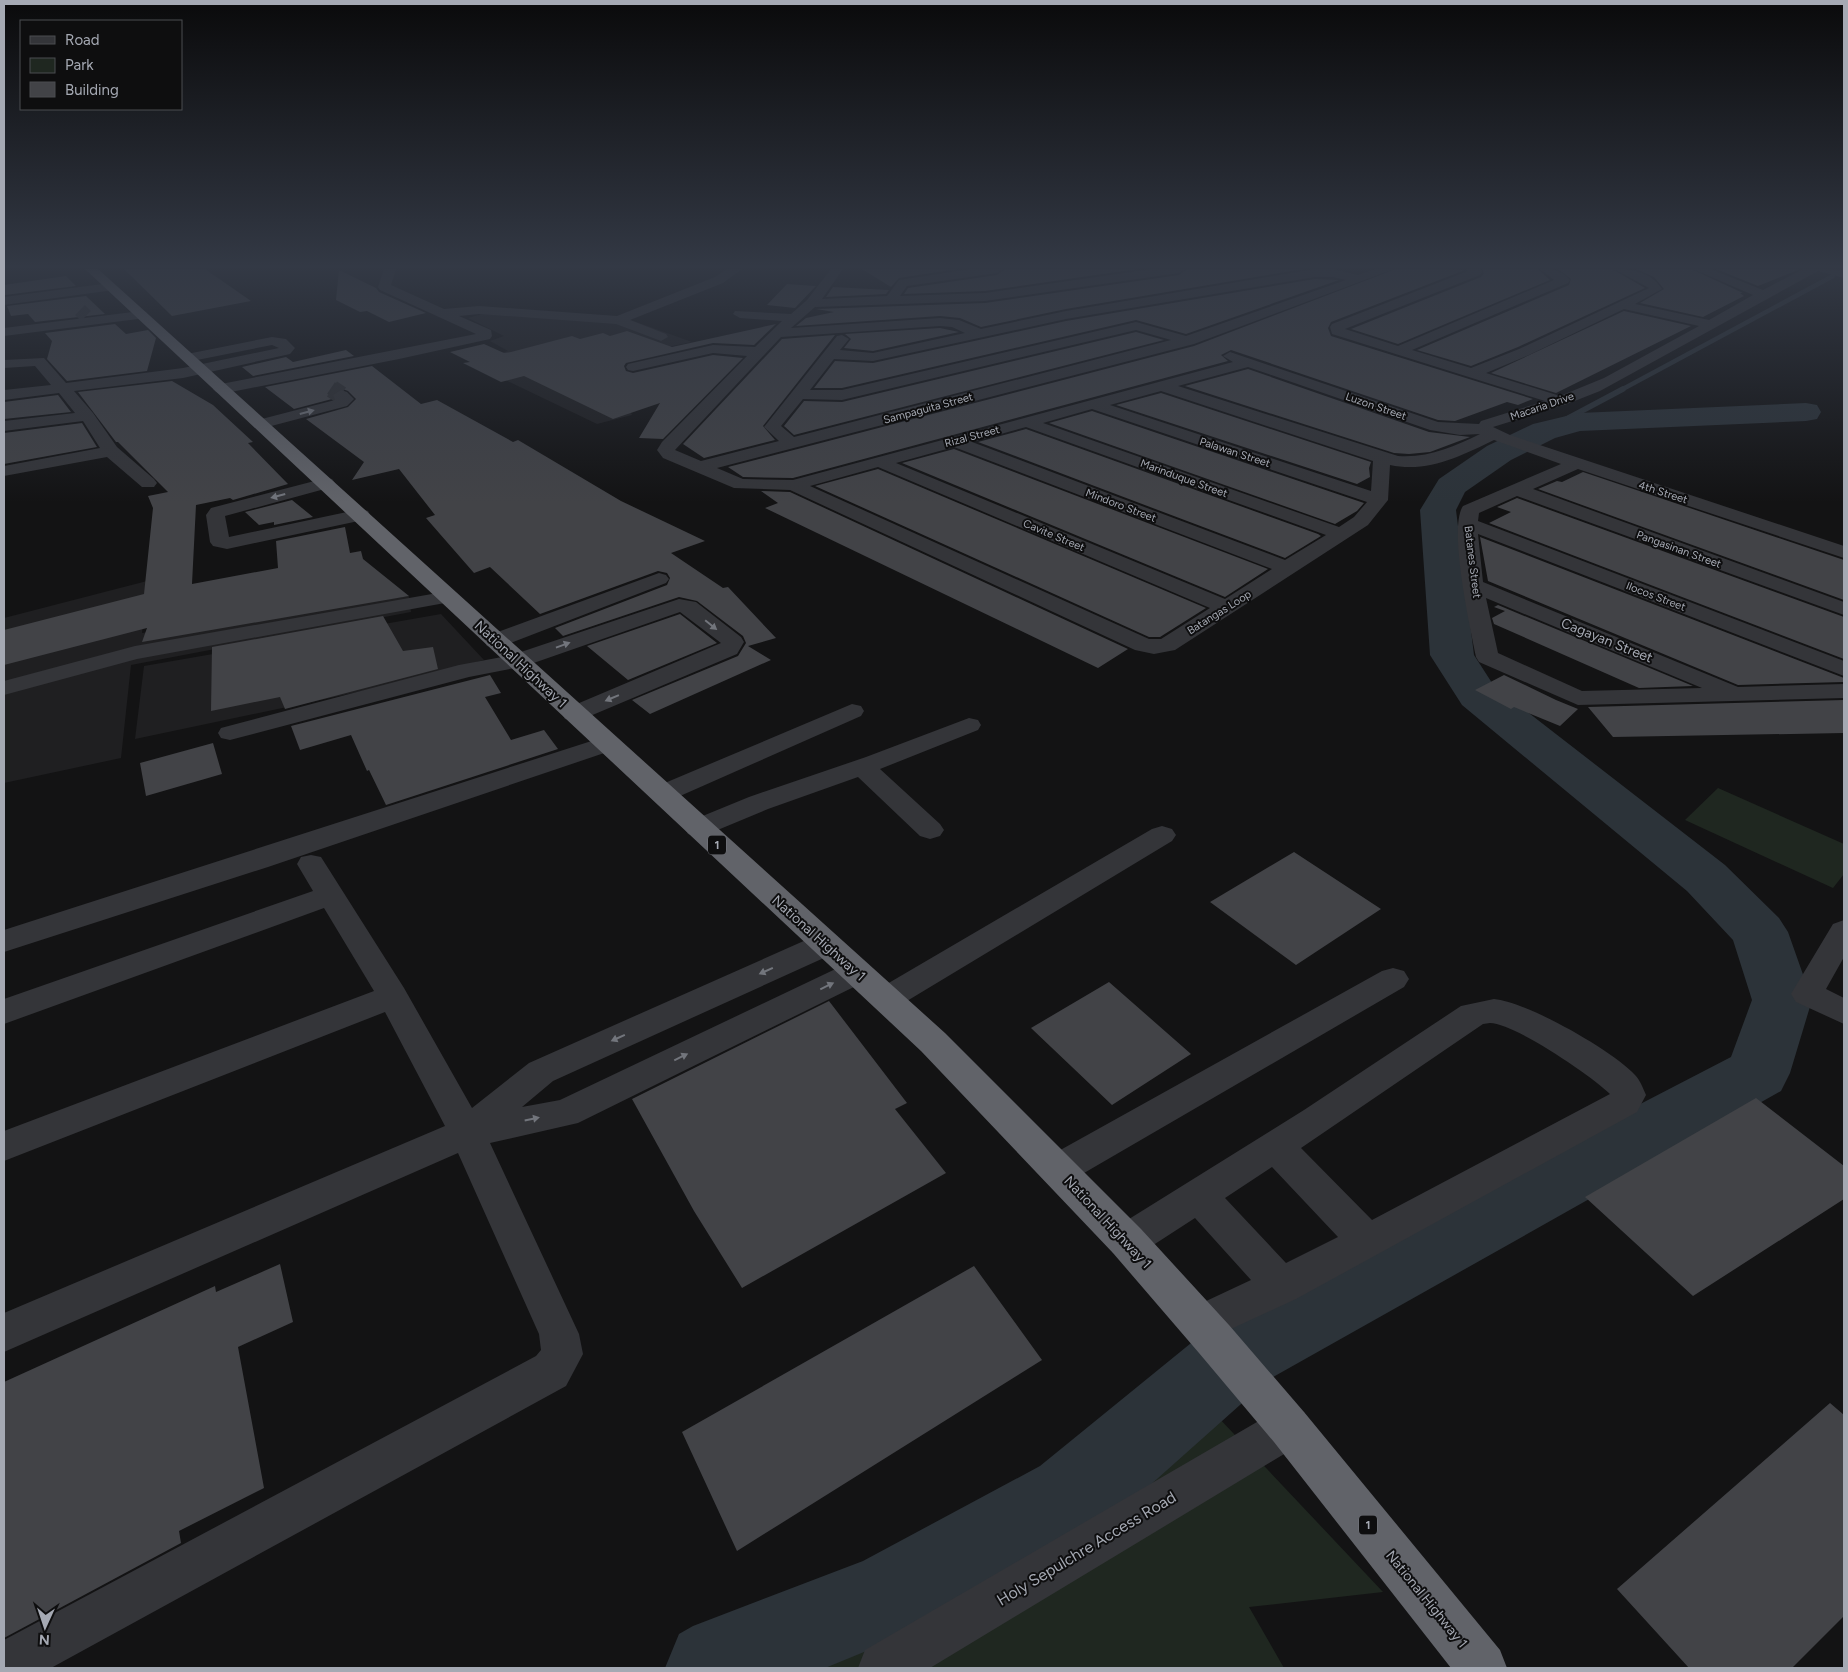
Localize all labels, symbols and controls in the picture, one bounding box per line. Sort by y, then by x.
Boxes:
legend [20,20,182,110]
text: Road [65,31,100,49]
text: Park [65,56,94,74]
text: Building [65,81,119,99]
street label: Macaria Drive [1509,389,1576,423]
street label: Sampaguita Street [882,390,974,427]
street label: Luzon Street [1344,390,1408,423]
one-way arrow [299,407,314,415]
street label: Rizal Street [943,423,1001,450]
street label: Palawan Street [1198,435,1272,470]
street label: Marinduque Street [1138,457,1229,500]
street label: 4th Street [1637,478,1689,506]
street label: Mindoro Street [1084,486,1158,525]
one-way arrow [271,492,286,500]
street label: Cavite Street [1021,517,1086,554]
street label: Batanes Street [1462,525,1483,599]
street label: Pangasinan Street [1635,528,1723,571]
street label: Ilocos Street [1624,579,1687,614]
street label: Batangas Loop [1185,587,1254,637]
street label: Cagayan Street [1559,614,1655,667]
street label: National Highway 1 [471,617,570,712]
one-way arrow [705,620,718,631]
one-way arrow [556,641,571,649]
one-way arrow [604,694,619,702]
road number: 1 [708,836,726,854]
street label: National Highway 1 [768,892,869,985]
one-way arrow [759,968,773,976]
one-way arrow [820,982,834,990]
one-way arrow [610,1033,625,1042]
one-way arrow [674,1052,688,1060]
one-way arrow [525,1115,541,1123]
street label: National Highway 1 [1060,1173,1155,1272]
street label: Holy Sepulchre Access Road [993,1487,1179,1610]
road number: 1 [1359,1516,1377,1534]
street label: National Highway 1 [1382,1547,1471,1651]
north arrow [20,1602,70,1652]
text: N [38,1631,50,1648]

